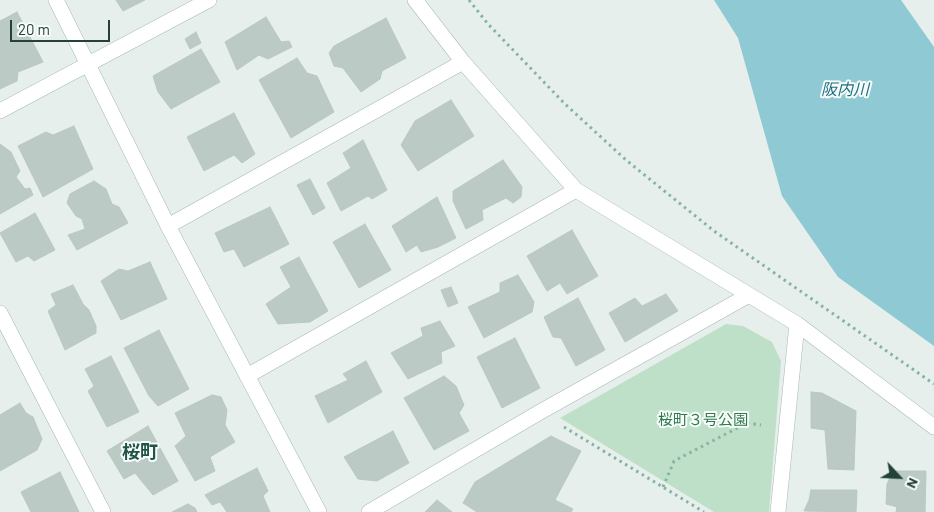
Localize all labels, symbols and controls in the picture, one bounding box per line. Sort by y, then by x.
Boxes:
scale bar [12,10,112,42]
text: 20 m [18,20,50,38]
water label: 阪内川 [821,80,869,100]
park label: 桜町３号公園 [658,411,748,429]
district label: 桜町 [122,441,158,463]
north arrow [874,452,924,502]
text: N [903,476,923,491]

